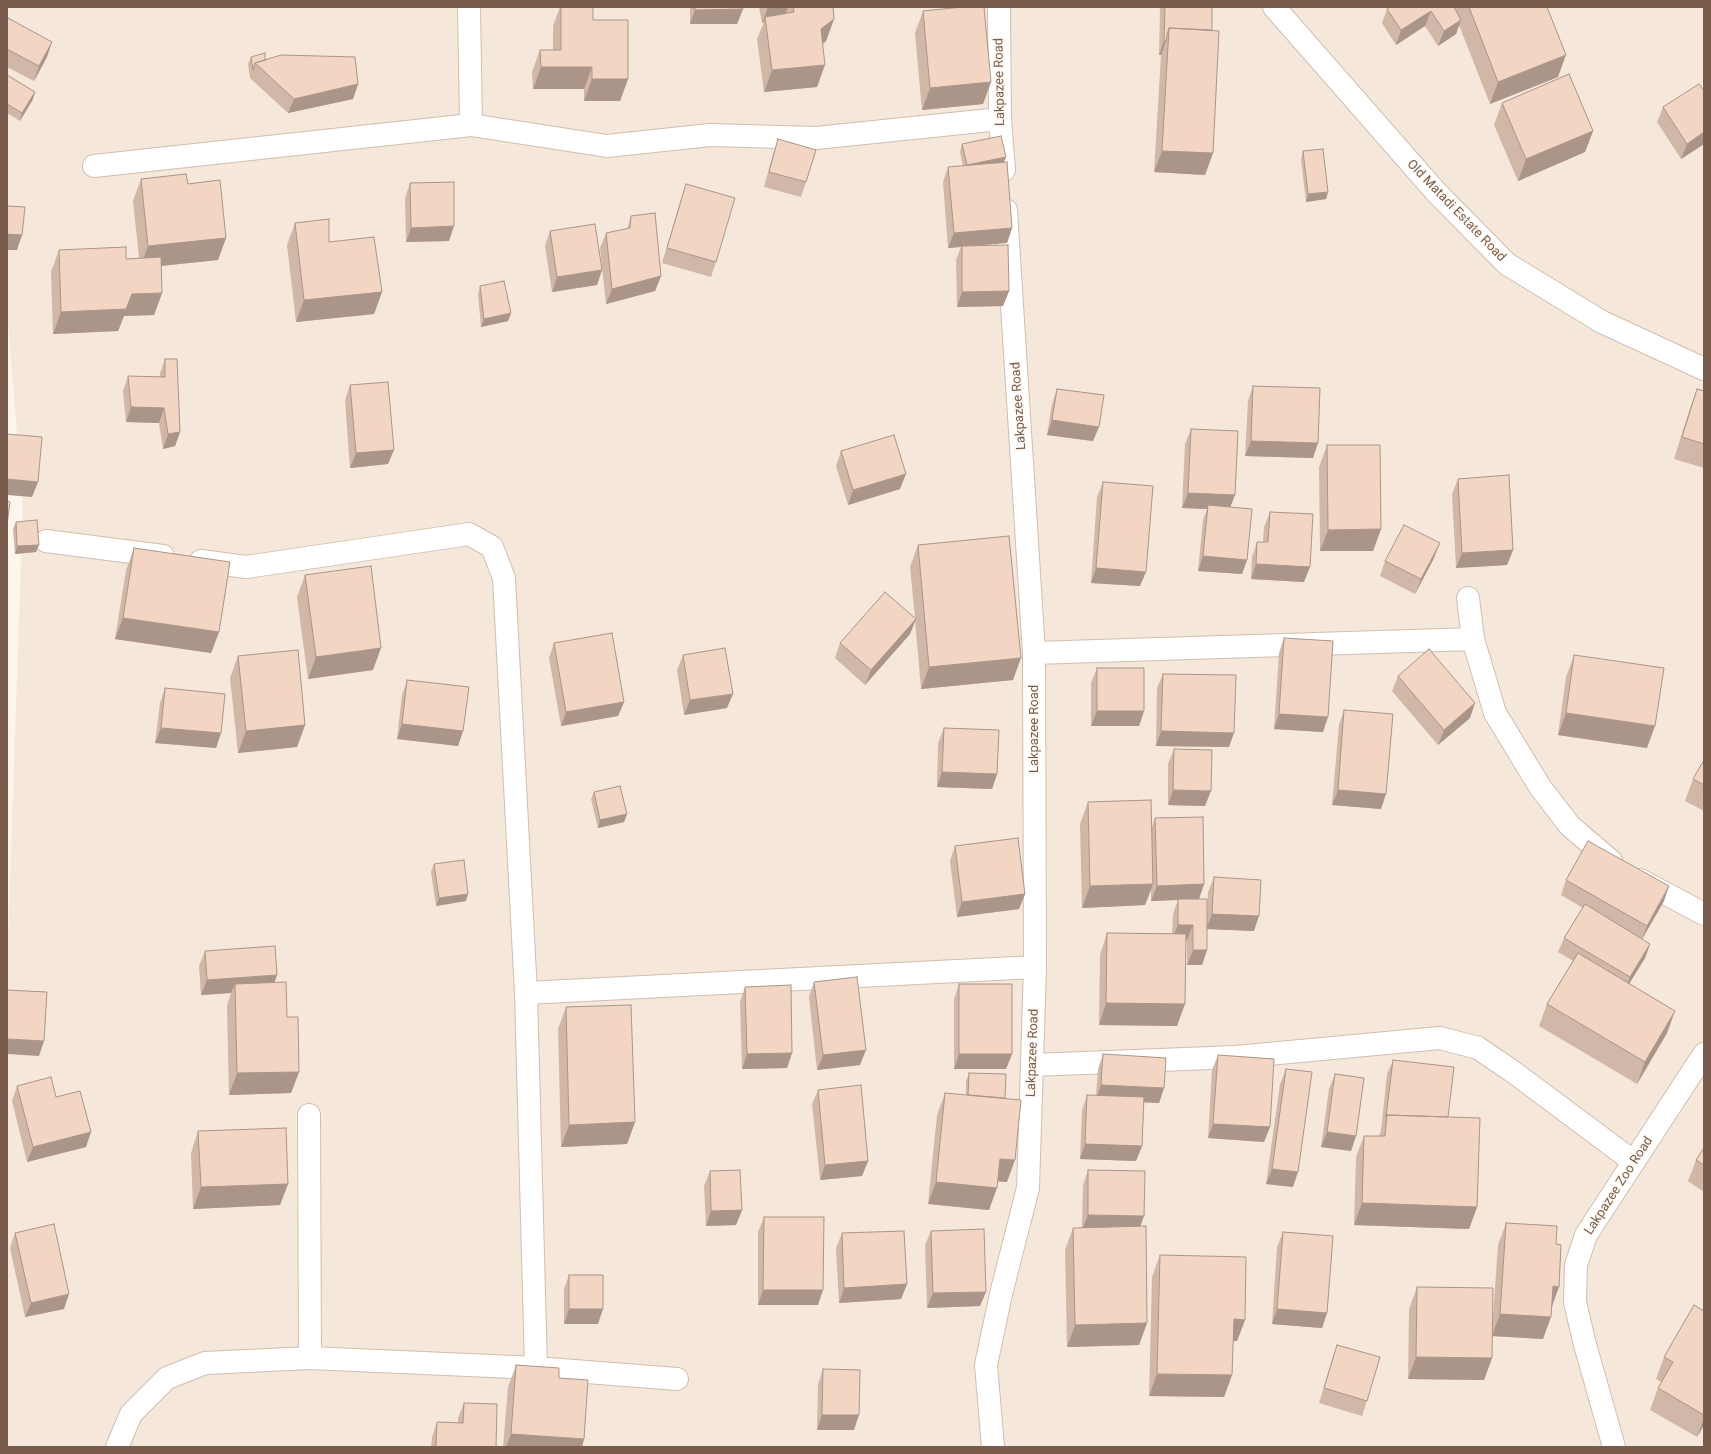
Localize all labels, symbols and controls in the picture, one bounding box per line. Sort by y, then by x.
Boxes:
street label: Lakpazee Road [991,38,1009,126]
street label: Old Matadi Estate Road [1403,157,1509,265]
street label: Lakpazee Road [1008,361,1030,451]
street label: Lakpazee Road [1027,685,1043,773]
street label: Lakpazee Road [1024,1009,1042,1097]
street label: Lakpazee Zoo Road [1581,1134,1657,1238]

